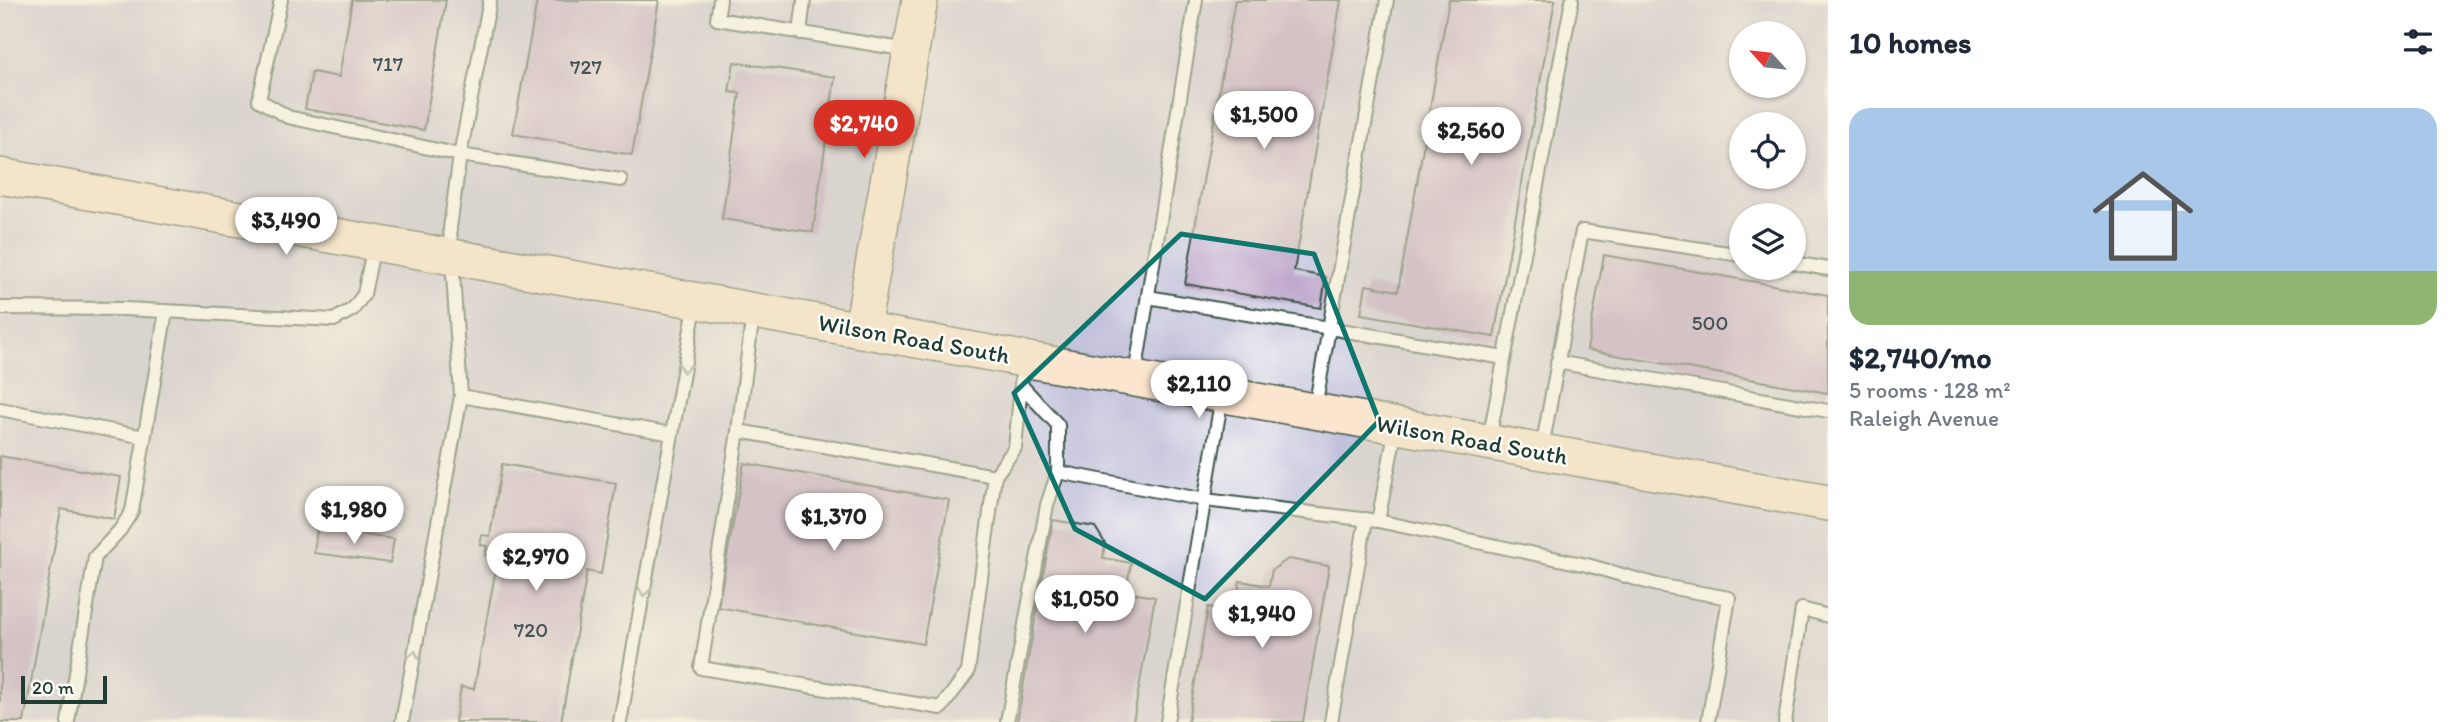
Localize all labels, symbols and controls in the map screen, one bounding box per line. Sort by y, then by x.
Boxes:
north arrow [1729,21,1806,98]
map controls [1729,21,1806,280]
icon: filters [2399,23,2437,61]
text: 10 homes [1849,24,1972,61]
house number: 717 [373,51,403,76]
house number: 727 [570,54,602,79]
pin: $1,500 [1207,92,1321,151]
pin: $2,740 [807,100,921,160]
text: $1,500 [1230,100,1298,128]
pin: $2,560 [1414,108,1528,167]
text: $2,740 [830,109,898,137]
button: locate [1729,112,1806,189]
text: $2,560 [1437,116,1505,144]
icon: home [2080,153,2206,279]
pin: $3,490 [229,198,343,257]
button: layers [1729,203,1806,280]
text: $3,490 [251,206,321,234]
street label: Wilson Road South [816,307,1012,370]
house number: 500 [1692,310,1728,335]
text: $2,740/mo [1849,339,1992,376]
pin: $2,110 [1142,360,1256,420]
one-way arrow [677,362,692,374]
text: $2,110 [1167,369,1231,397]
text: 5 rooms · 128 m² [1849,376,2011,404]
text: Raleigh Avenue [1849,404,1999,432]
street label: Wilson Road South [1374,408,1570,471]
pin: $1,980 [297,486,411,546]
pin: $1,370 [777,494,891,553]
text: $1,980 [321,495,387,523]
text: $1,370 [801,502,867,530]
pin: $2,970 [479,534,593,593]
text: $2,970 [503,542,569,570]
pin: $1,050 [1028,576,1142,635]
text: $1,050 [1051,584,1119,612]
one-way arrow [637,586,652,598]
pin: $1,940 [1205,590,1319,650]
text: $1,940 [1228,599,1296,627]
house number: 720 [514,617,548,642]
one-way arrow [406,649,421,661]
scale bar [21,673,107,705]
text: 20 m [32,676,74,699]

